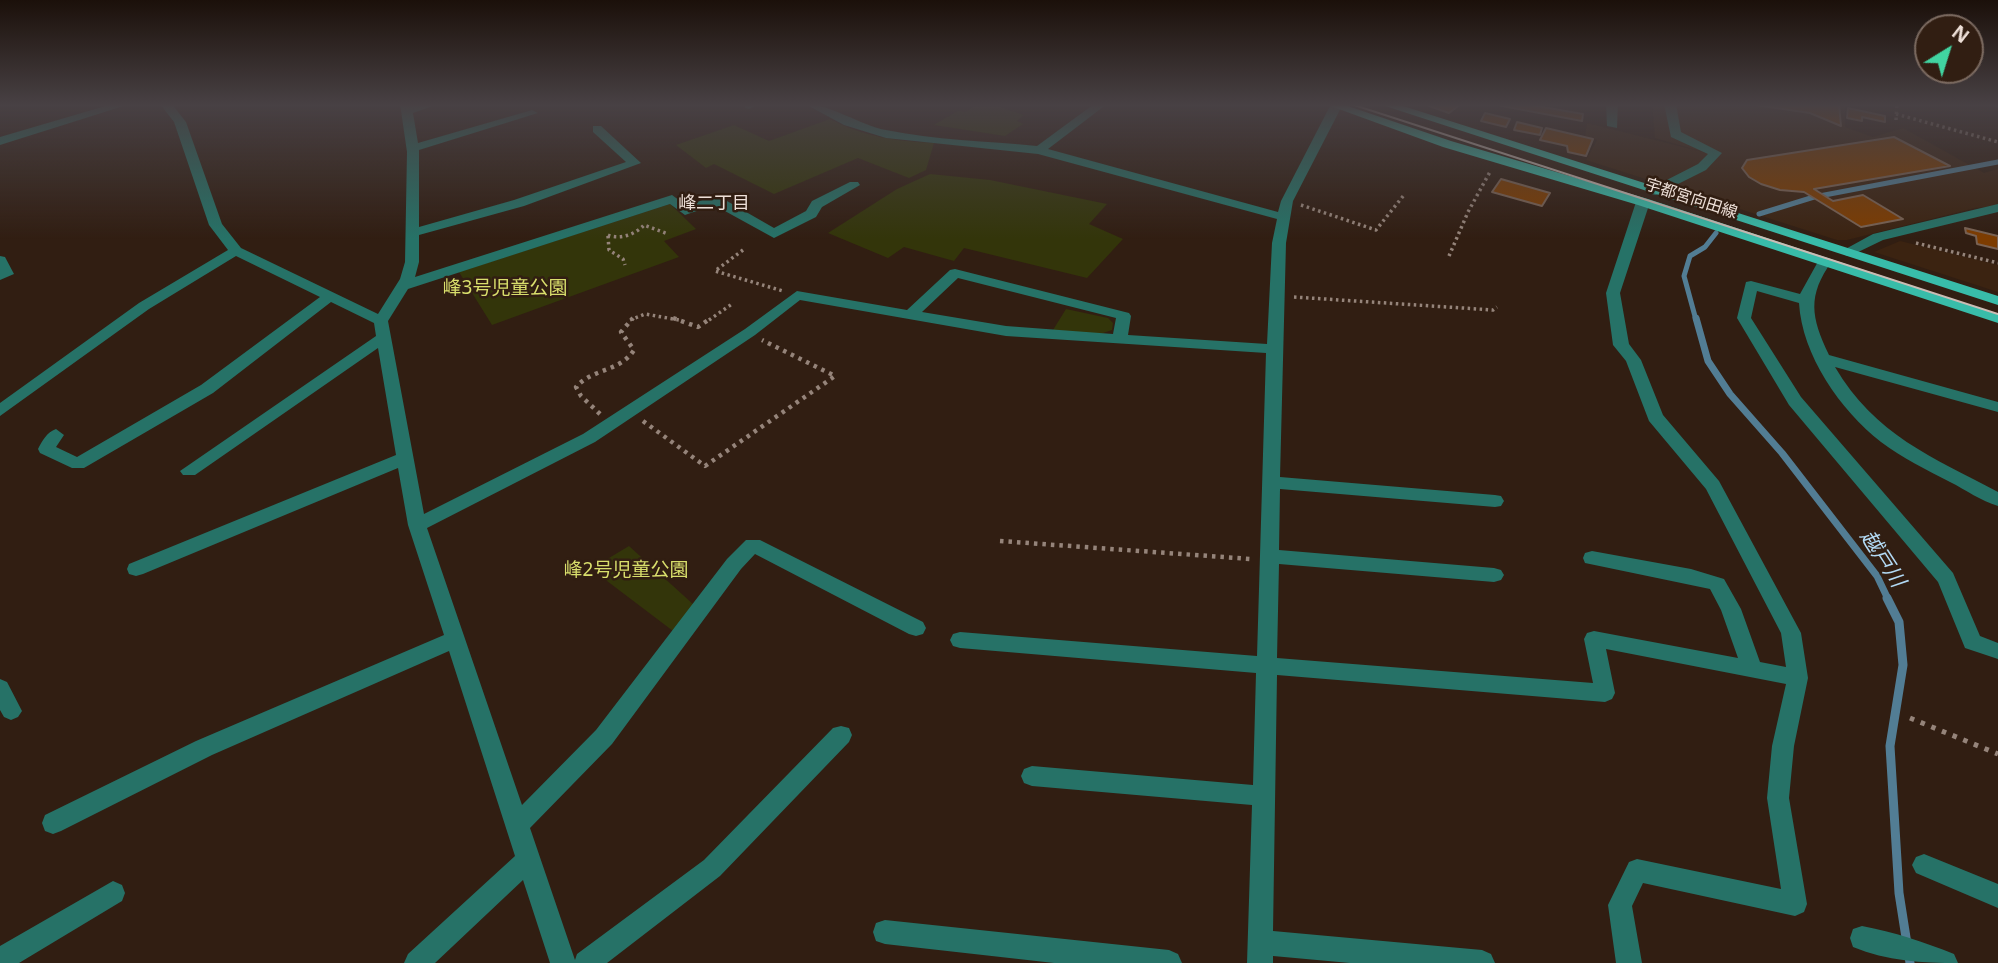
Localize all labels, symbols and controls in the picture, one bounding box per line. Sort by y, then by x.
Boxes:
north arrow [1914,14,1984,84]
text: N [1947,19,1975,49]
street label: 宇都宮向田線 [1642,175,1740,223]
district label: 峰二丁目 [678,193,750,215]
park label: 峰3号児童公園 [443,278,567,300]
water label: 越戸川 [1854,526,1910,592]
park label: 峰2号児童公園 [564,560,688,582]

